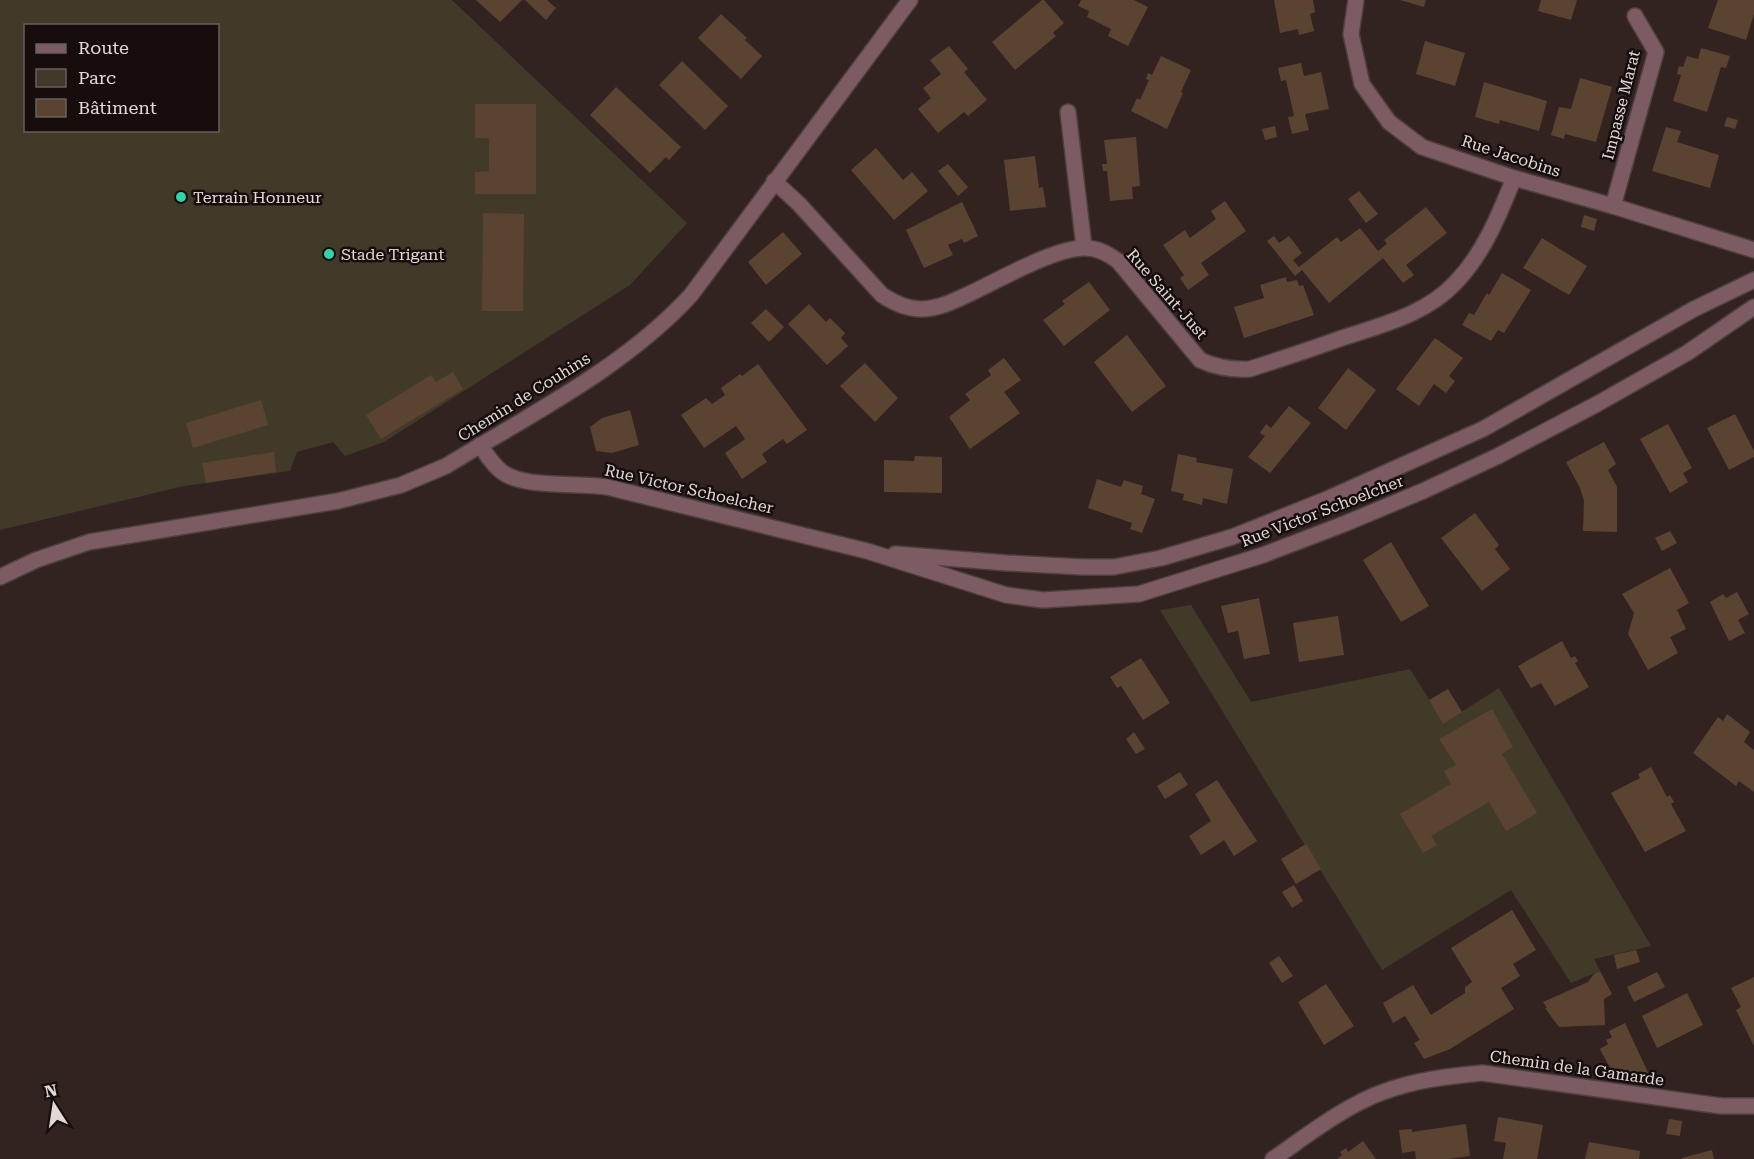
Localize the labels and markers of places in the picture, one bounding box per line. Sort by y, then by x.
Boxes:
place label: Terrain Honneur [193,188,322,207]
marker: Terrain Honneur [174,190,188,204]
place label: Stade Trigant [341,245,444,264]
marker: Stade Trigant [322,247,336,261]

